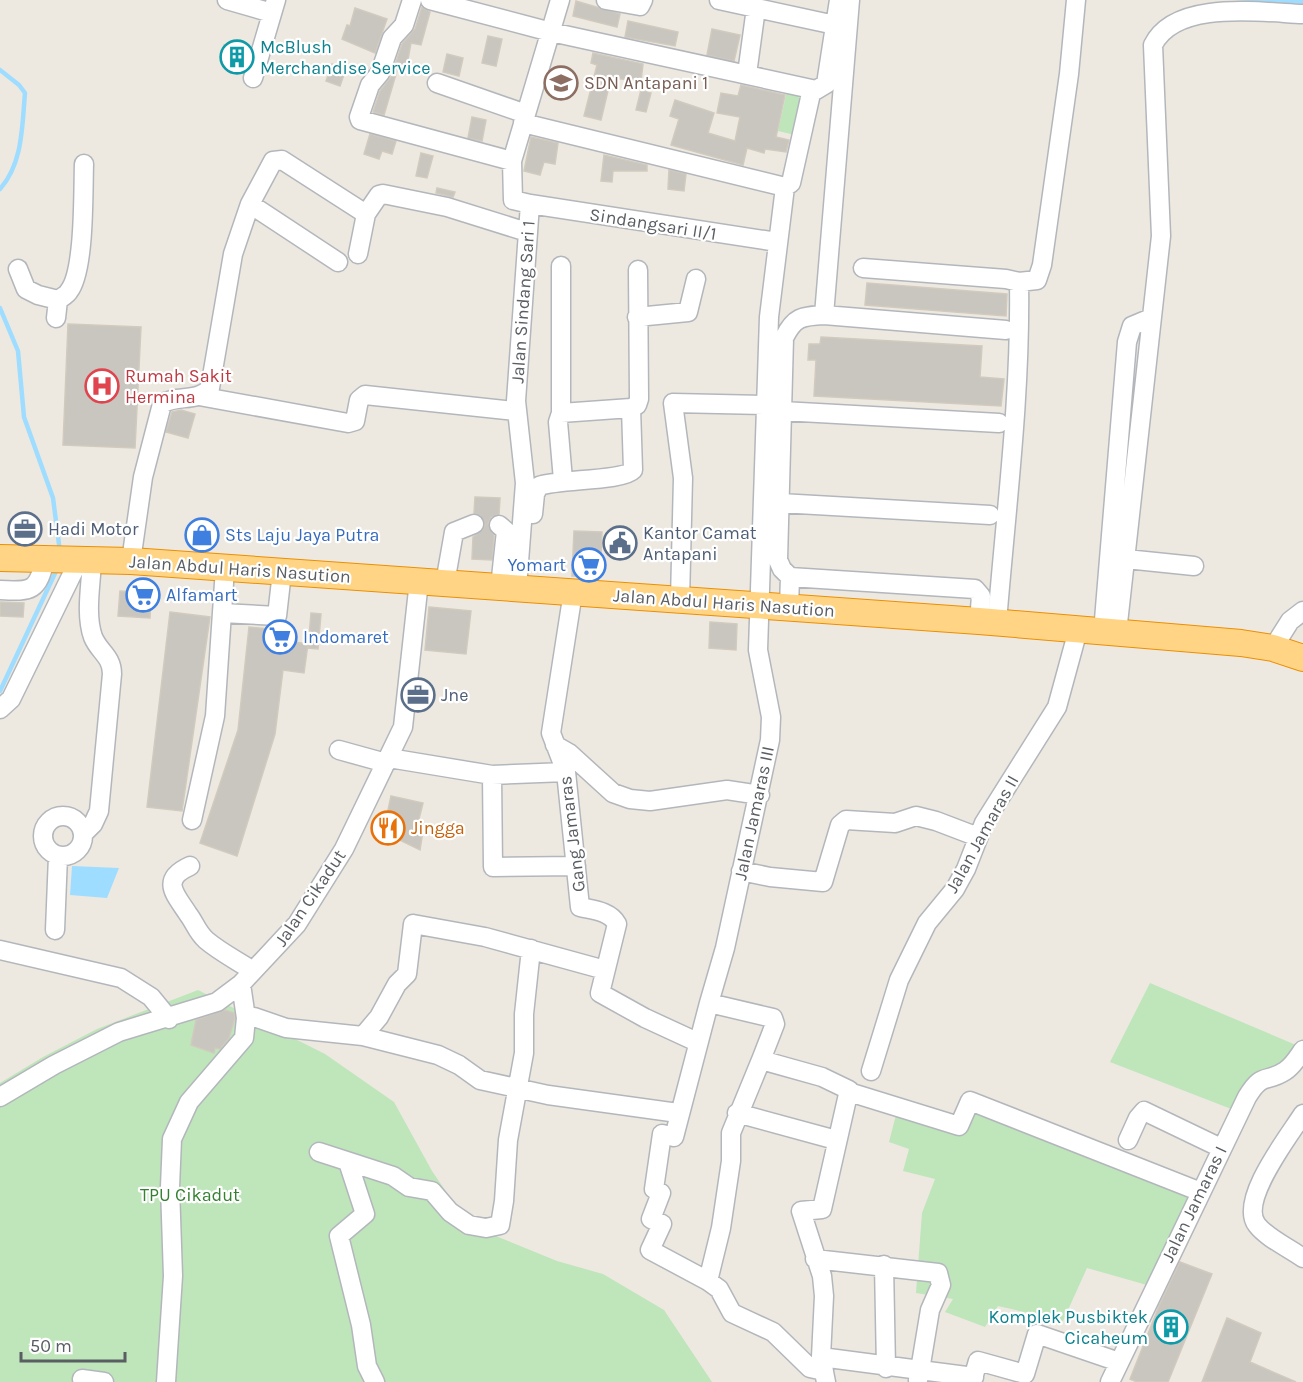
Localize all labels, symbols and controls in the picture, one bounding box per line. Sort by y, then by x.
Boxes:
place label: McBlush Merchandise Service [260,36,431,79]
building icon: McBlush Merchandise Service [219,39,255,75]
school or university icon: SDN Antapani 1 [543,65,579,101]
place label: SDN Antapani 1 [584,72,708,94]
street label: Sindangsari II/1 [588,203,718,245]
street label: Jalan Sindang Sari 1 [506,220,540,384]
place label: Rumah Sakit Hermina [125,365,232,408]
hospital icon: Rumah Sakit Hermina [84,368,120,404]
office icon: Hadi Motor [7,511,43,547]
shop icon: Sts Laju Jaya Putra [184,517,220,553]
place label: Hadi Motor [48,518,139,540]
place label: Kantor Camat Antapani [643,522,757,565]
place label: Sts Laju Jaya Putra [225,524,379,546]
public building icon: Kantor Camat Antapani [602,525,638,561]
supermarket icon: Yomart [571,547,607,583]
street label: Jalan Abdul Haris Nasution [128,550,352,588]
place label: Yomart [507,554,566,576]
supermarket icon: Alfamart [125,577,161,613]
place label: Alfamart [166,584,238,606]
street label: Jalan Abdul Haris Nasution [612,584,836,622]
supermarket icon: Indomaret [262,619,298,655]
place label: Indomaret [303,626,389,648]
office icon: Jne [400,677,436,713]
place label: Jne [441,684,468,706]
street label: Jalan Jamaras III [729,744,779,882]
street label: Jalan Jamaras II [941,771,1023,897]
street label: Gang Jamaras [554,775,590,893]
restaurant icon: Jingga [370,810,406,846]
place label: Jingga [411,817,465,839]
street label: Jalan Cikadut [270,845,351,951]
street label: Jalan Jamaras I [1156,1142,1232,1266]
park label: TPU Cikadut [140,1184,240,1206]
place label: Komplek Pusbiktek Cicaheum [989,1306,1148,1349]
building icon: Komplek Pusbiktek Cicaheum [1153,1309,1189,1345]
scale bar [21,1325,124,1363]
text: 50 m [30,1335,72,1357]

